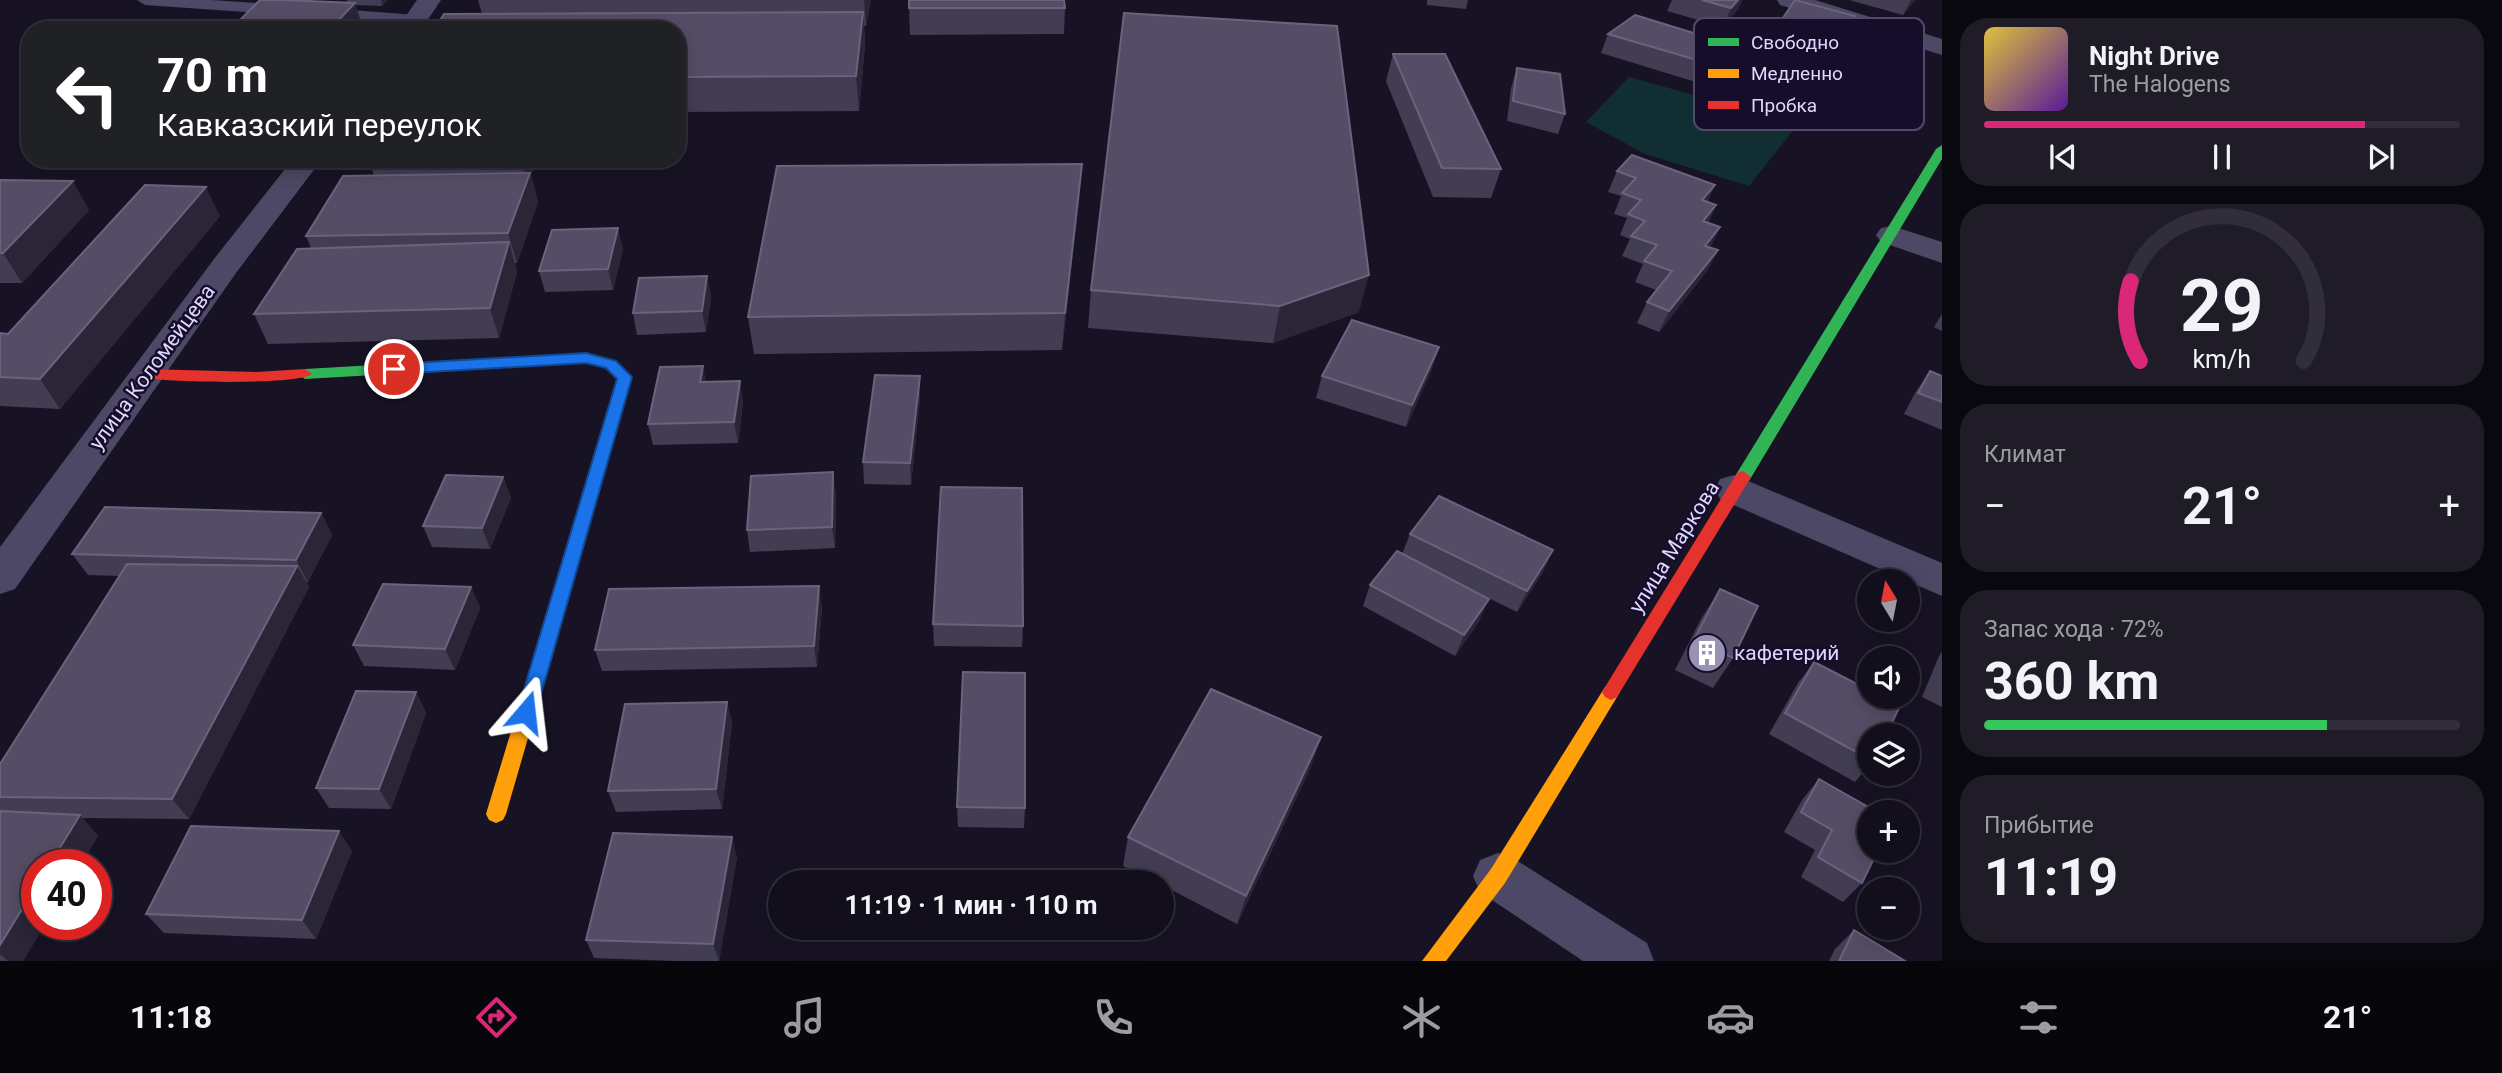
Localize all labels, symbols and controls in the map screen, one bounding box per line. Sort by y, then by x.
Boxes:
legend [1694,18,1924,130]
text: Свободно [1751,31,1839,54]
text: Night Drive [2089,41,2219,71]
text: 70 m [157,47,268,104]
icon: left [42,49,133,140]
text: Медленно [1751,62,1843,85]
text: The Halogens [2089,71,2231,98]
text: Пробка [1751,94,1817,117]
text: Кавказский переулок [157,106,482,144]
icon: previous [2044,138,2082,176]
icon: pause [2203,138,2241,176]
icon: next [2362,138,2400,176]
text: 29 [2180,263,2264,349]
street label: улица Коломейцева [84,280,220,454]
pin [364,339,424,399]
text: km/h [2193,345,2251,374]
icon: arrive [375,350,413,388]
text: Климат [1984,441,2066,468]
text: 21° [2182,476,2262,537]
street label: улица Маркова [1624,477,1724,617]
text: − [1984,484,2006,528]
text: + [2438,484,2460,528]
north arrow [1857,569,1920,632]
map controls [1857,569,1920,940]
text: Запас хода · 72% [1984,616,2164,643]
building icon: кафетерий [1686,632,1728,674]
place label: кафетерий [1734,641,1839,665]
button: sound [1857,646,1920,709]
text: 360 km [1984,651,2159,712]
position arrow [489,675,563,749]
button: layers [1857,723,1920,786]
button: + [1857,800,1920,863]
text: Прибытие [1984,812,2094,839]
text: 11:19 [1984,847,2118,908]
speed limit sign: 40 [21,849,112,940]
button: − [1857,877,1920,940]
text: 11:19 · 1 мин · 110 m [845,890,1097,920]
icon: directions [472,993,521,1042]
icon: music [780,993,829,1042]
icon: phone [1089,993,1138,1042]
icon: climate [1397,993,1446,1042]
icon: car [1706,993,1755,1042]
icon: filters [2014,993,2063,1042]
text: 11:18 [130,998,212,1036]
text: 21° [2323,998,2372,1036]

